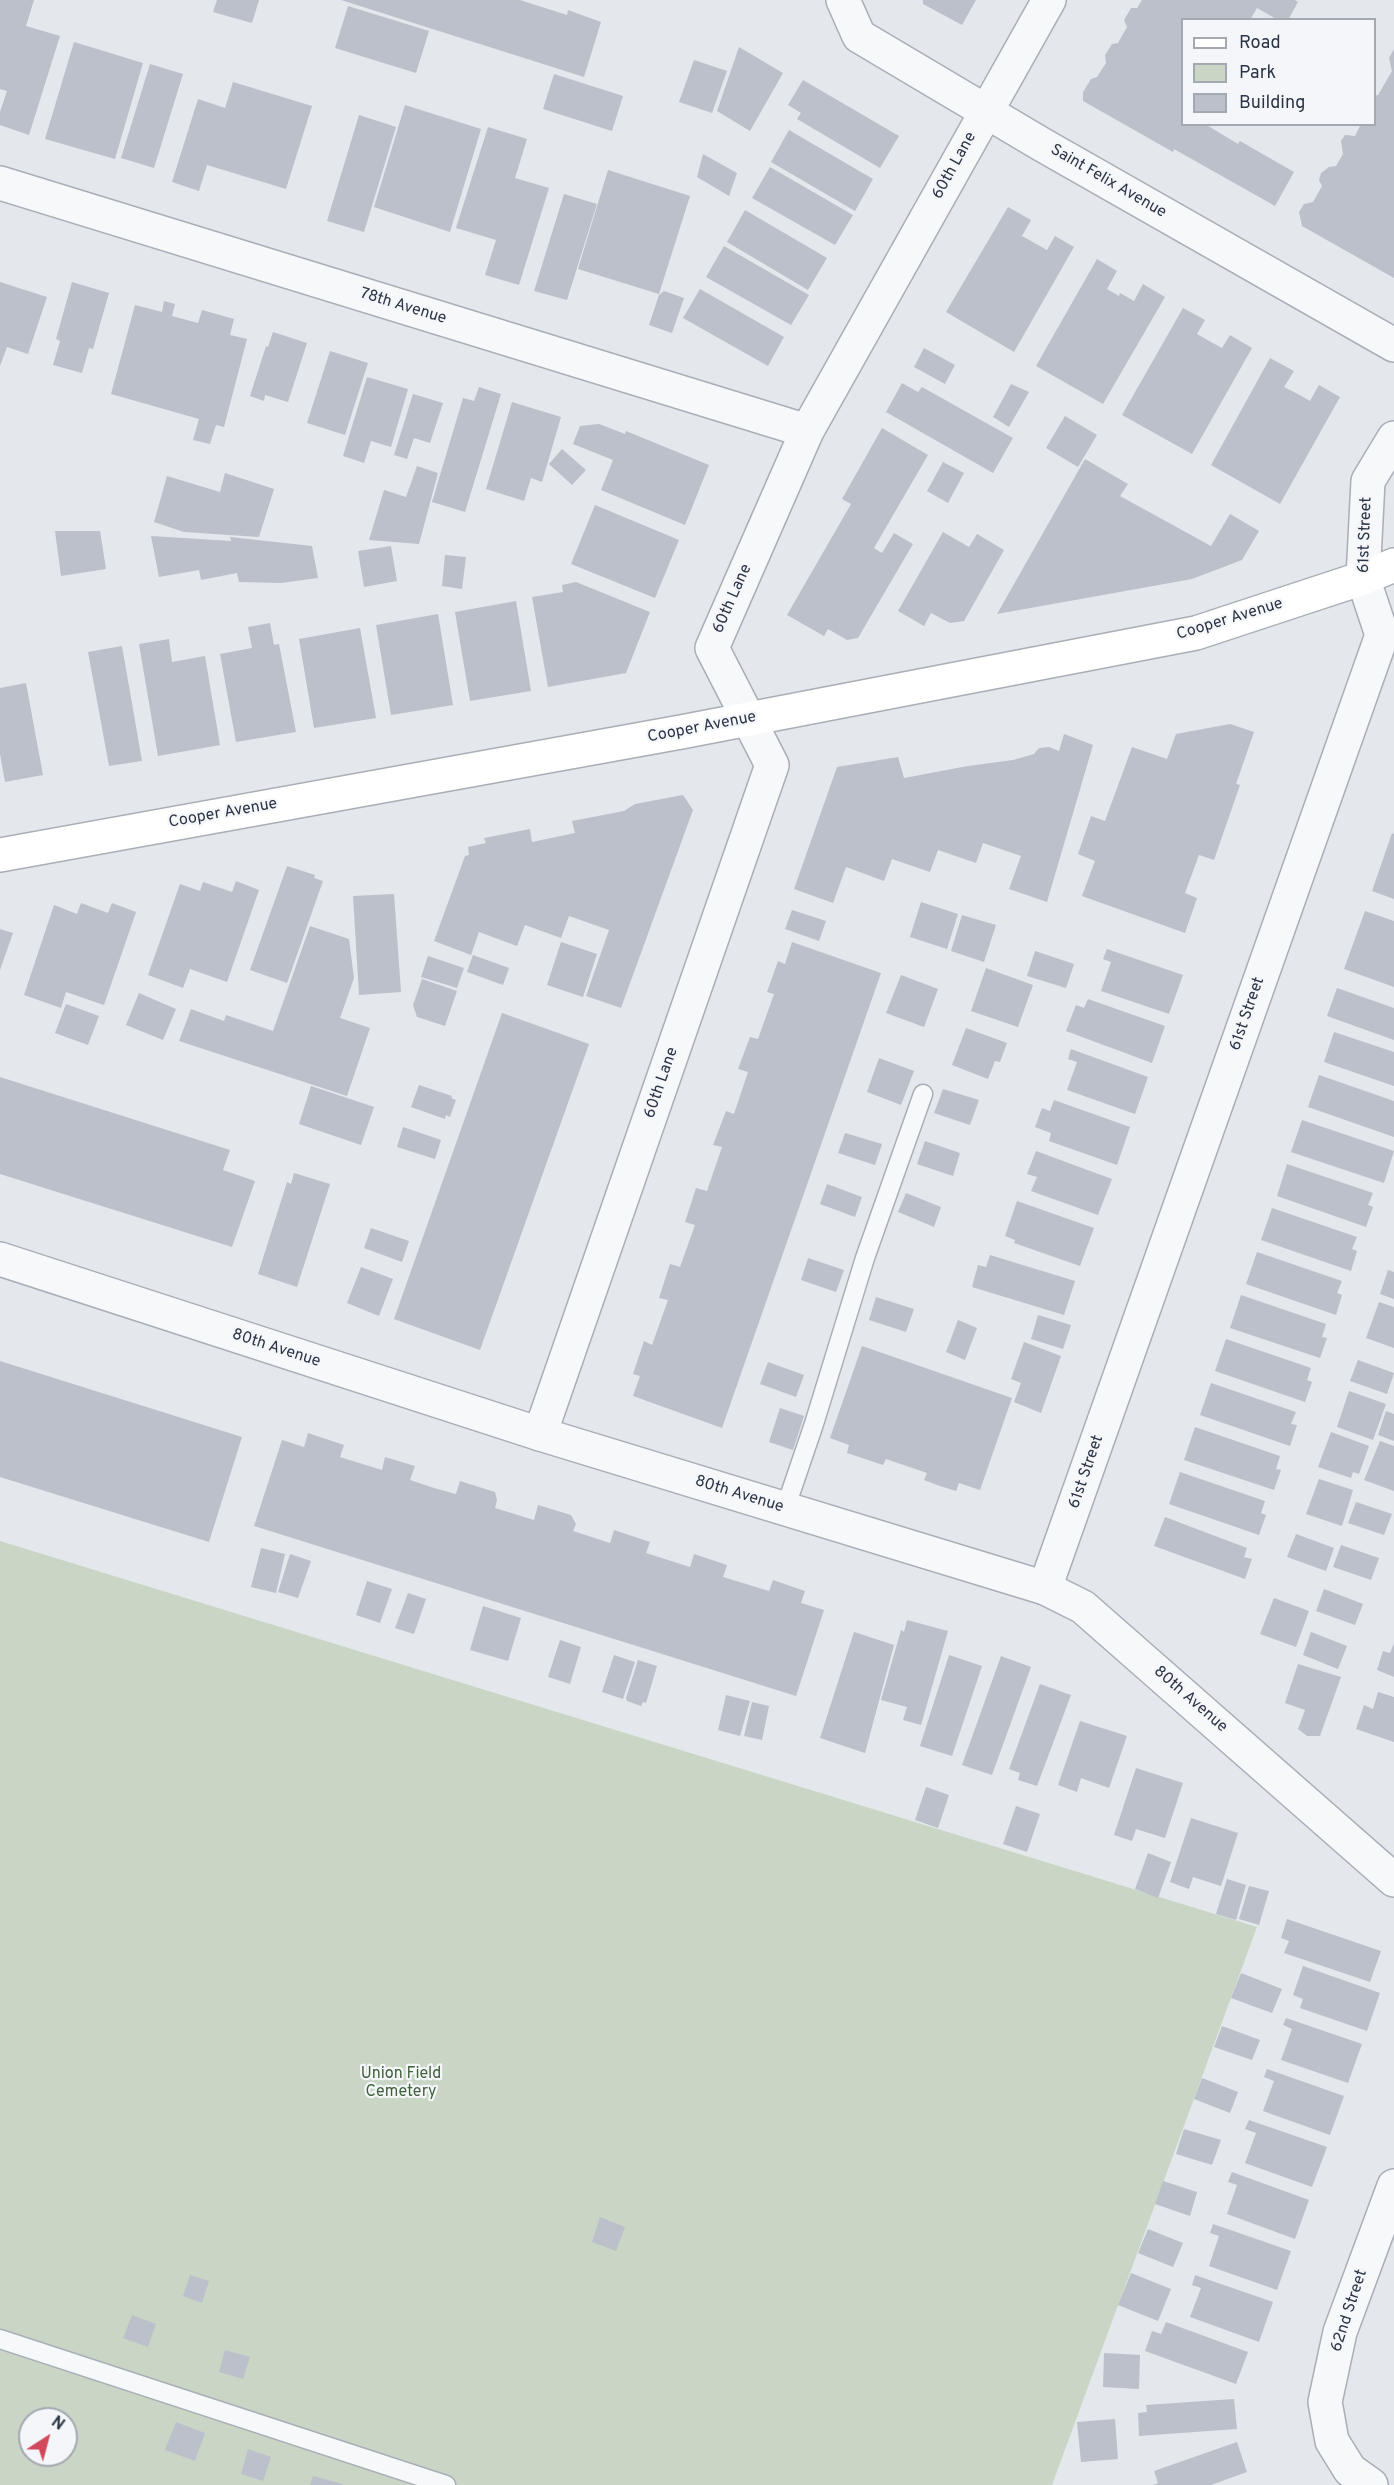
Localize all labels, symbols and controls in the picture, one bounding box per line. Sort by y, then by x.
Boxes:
legend [1181,18,1376,126]
text: Road [1239,32,1281,55]
text: Park [1239,62,1276,85]
text: Building [1239,92,1305,115]
street label: 60th Lane [929,129,981,203]
street label: Saint Felix Avenue [1047,141,1169,223]
street label: 78th Avenue [357,285,449,329]
street label: 61st Street [1355,496,1377,574]
street label: 60th Lane [709,561,757,637]
street label: Cooper Avenue [1175,595,1285,645]
street label: Cooper Avenue [646,708,758,748]
street label: Cooper Avenue [167,795,279,833]
street label: 61st Street [1226,975,1270,1053]
street label: 60th Lane [641,1045,683,1121]
street label: 80th Avenue [229,1326,323,1372]
street label: 61st Street [1065,1433,1109,1511]
street label: 80th Avenue [692,1472,786,1518]
street label: 80th Avenue [1149,1663,1231,1737]
park label: Union Field Cemetery [361,2065,441,2103]
street label: 62nd Street [1328,2267,1372,2355]
north arrow [18,2407,78,2467]
text: N [47,2413,68,2436]

